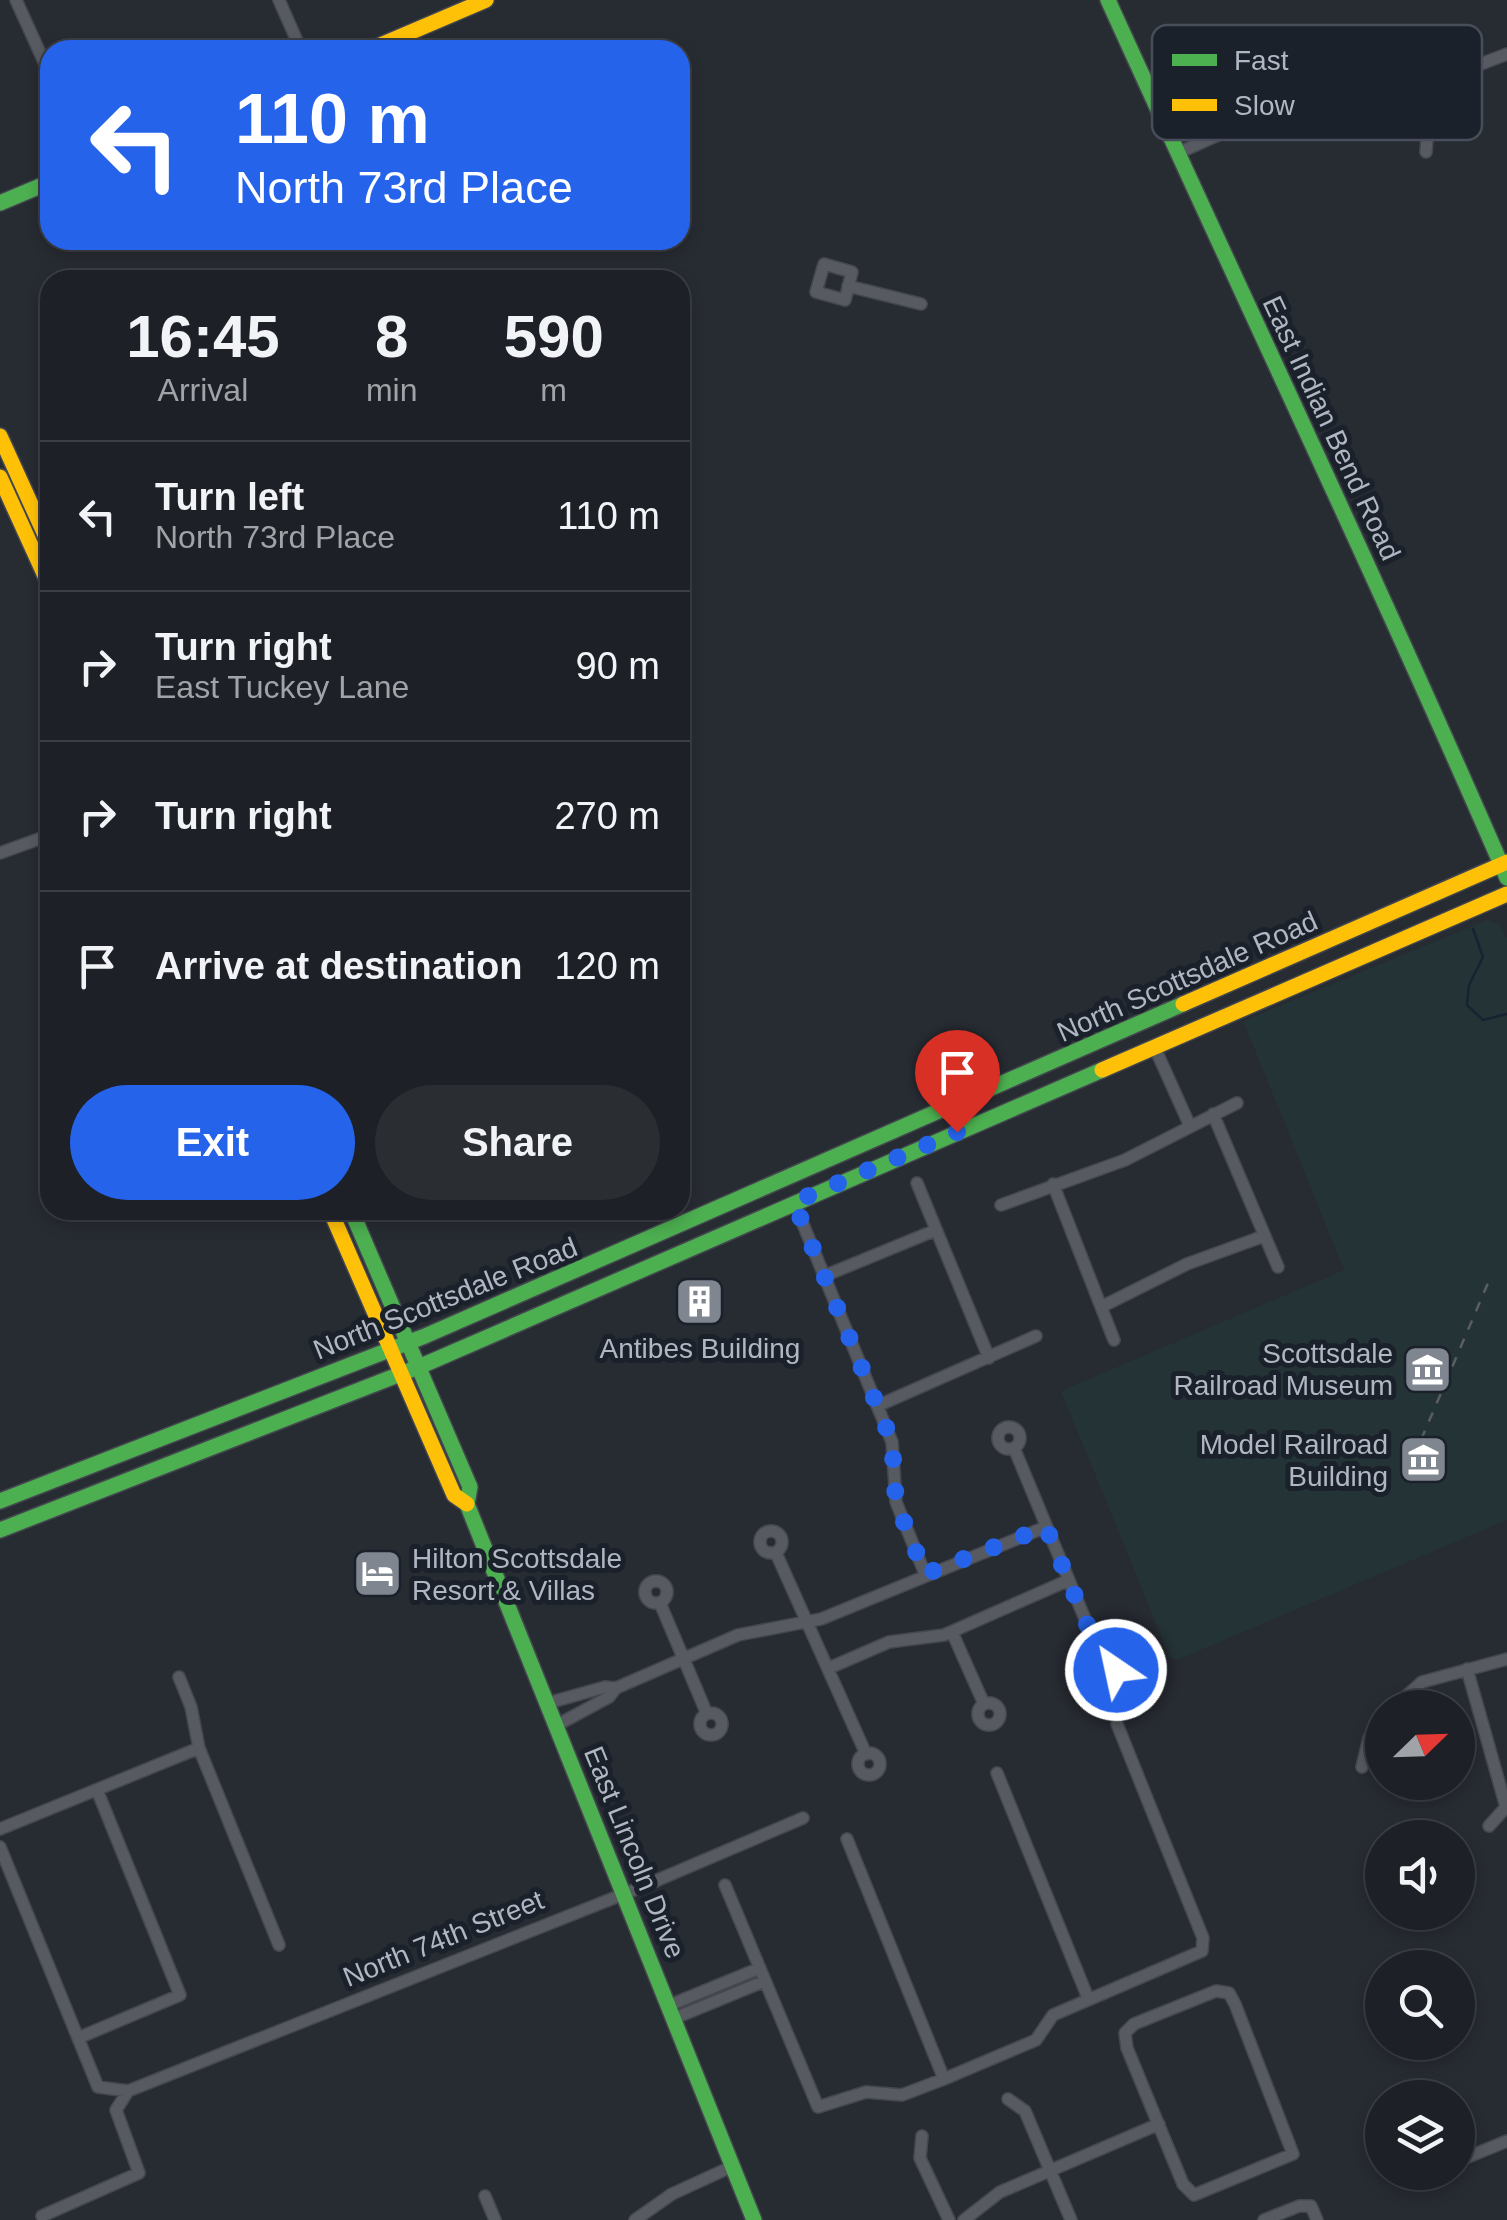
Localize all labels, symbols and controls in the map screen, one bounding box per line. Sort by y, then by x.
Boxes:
legend [1152,25,1482,140]
text: Fast [1234,45,1289,76]
icon: left [70,80,200,210]
text: 110 m [235,80,430,158]
text: Slow [1234,90,1295,121]
text: North 73rd Place [235,162,573,213]
street label: East Indian Bend Road [1257,291,1406,565]
text: 16:45 [126,303,280,370]
text: 8 [375,303,408,370]
text: 590 [504,303,604,370]
text: Arrival [158,372,248,408]
text: min [366,372,417,408]
text: m [540,372,567,408]
text: Turn left [155,476,304,518]
icon: left [70,489,125,544]
text: 110 m [557,495,660,537]
text: North 73rd Place [155,519,395,555]
text: Turn right [155,626,332,668]
icon: right [70,639,125,694]
text: 90 m [576,645,660,687]
text: East Tuckey Lane [155,669,409,705]
icon: right [70,789,125,844]
text: Turn right [155,795,332,837]
text: 270 m [554,795,660,837]
street label: North Scottsdale Road [1052,905,1322,1048]
icon: arrive [70,939,125,994]
text: Arrive at destination [155,945,522,987]
text: 120 m [554,945,660,987]
pin [915,1030,1000,1133]
icon: arrive [930,1045,985,1100]
button: Exit [70,1085,355,1200]
button: Share [375,1085,660,1200]
street label: North Scottsdale Road [309,1231,582,1366]
building icon: Antibes Building [674,1275,726,1327]
place label: Antibes Building [600,1333,800,1364]
place label: Scottsdale Railroad Museum [1174,1338,1393,1401]
museum icon: Scottsdale Railroad Museum [1402,1343,1454,1395]
place label: Model Railroad Building [1200,1429,1388,1492]
museum icon: Model Railroad Building [1397,1434,1449,1486]
place label: Hilton Scottsdale Resort & Villas [412,1543,622,1606]
hotel icon: Hilton Scottsdale Resort & Villas [351,1548,403,1600]
position arrow [1064,1618,1168,1722]
north arrow [1365,1690,1475,1800]
map controls [1365,1690,1475,2190]
street label: East Lincoln Drive [578,1742,691,1963]
button: sound [1365,1820,1475,1930]
street label: North 74th Street [339,1884,548,1993]
button: search [1365,1950,1475,2060]
button: layers [1365,2080,1475,2190]

